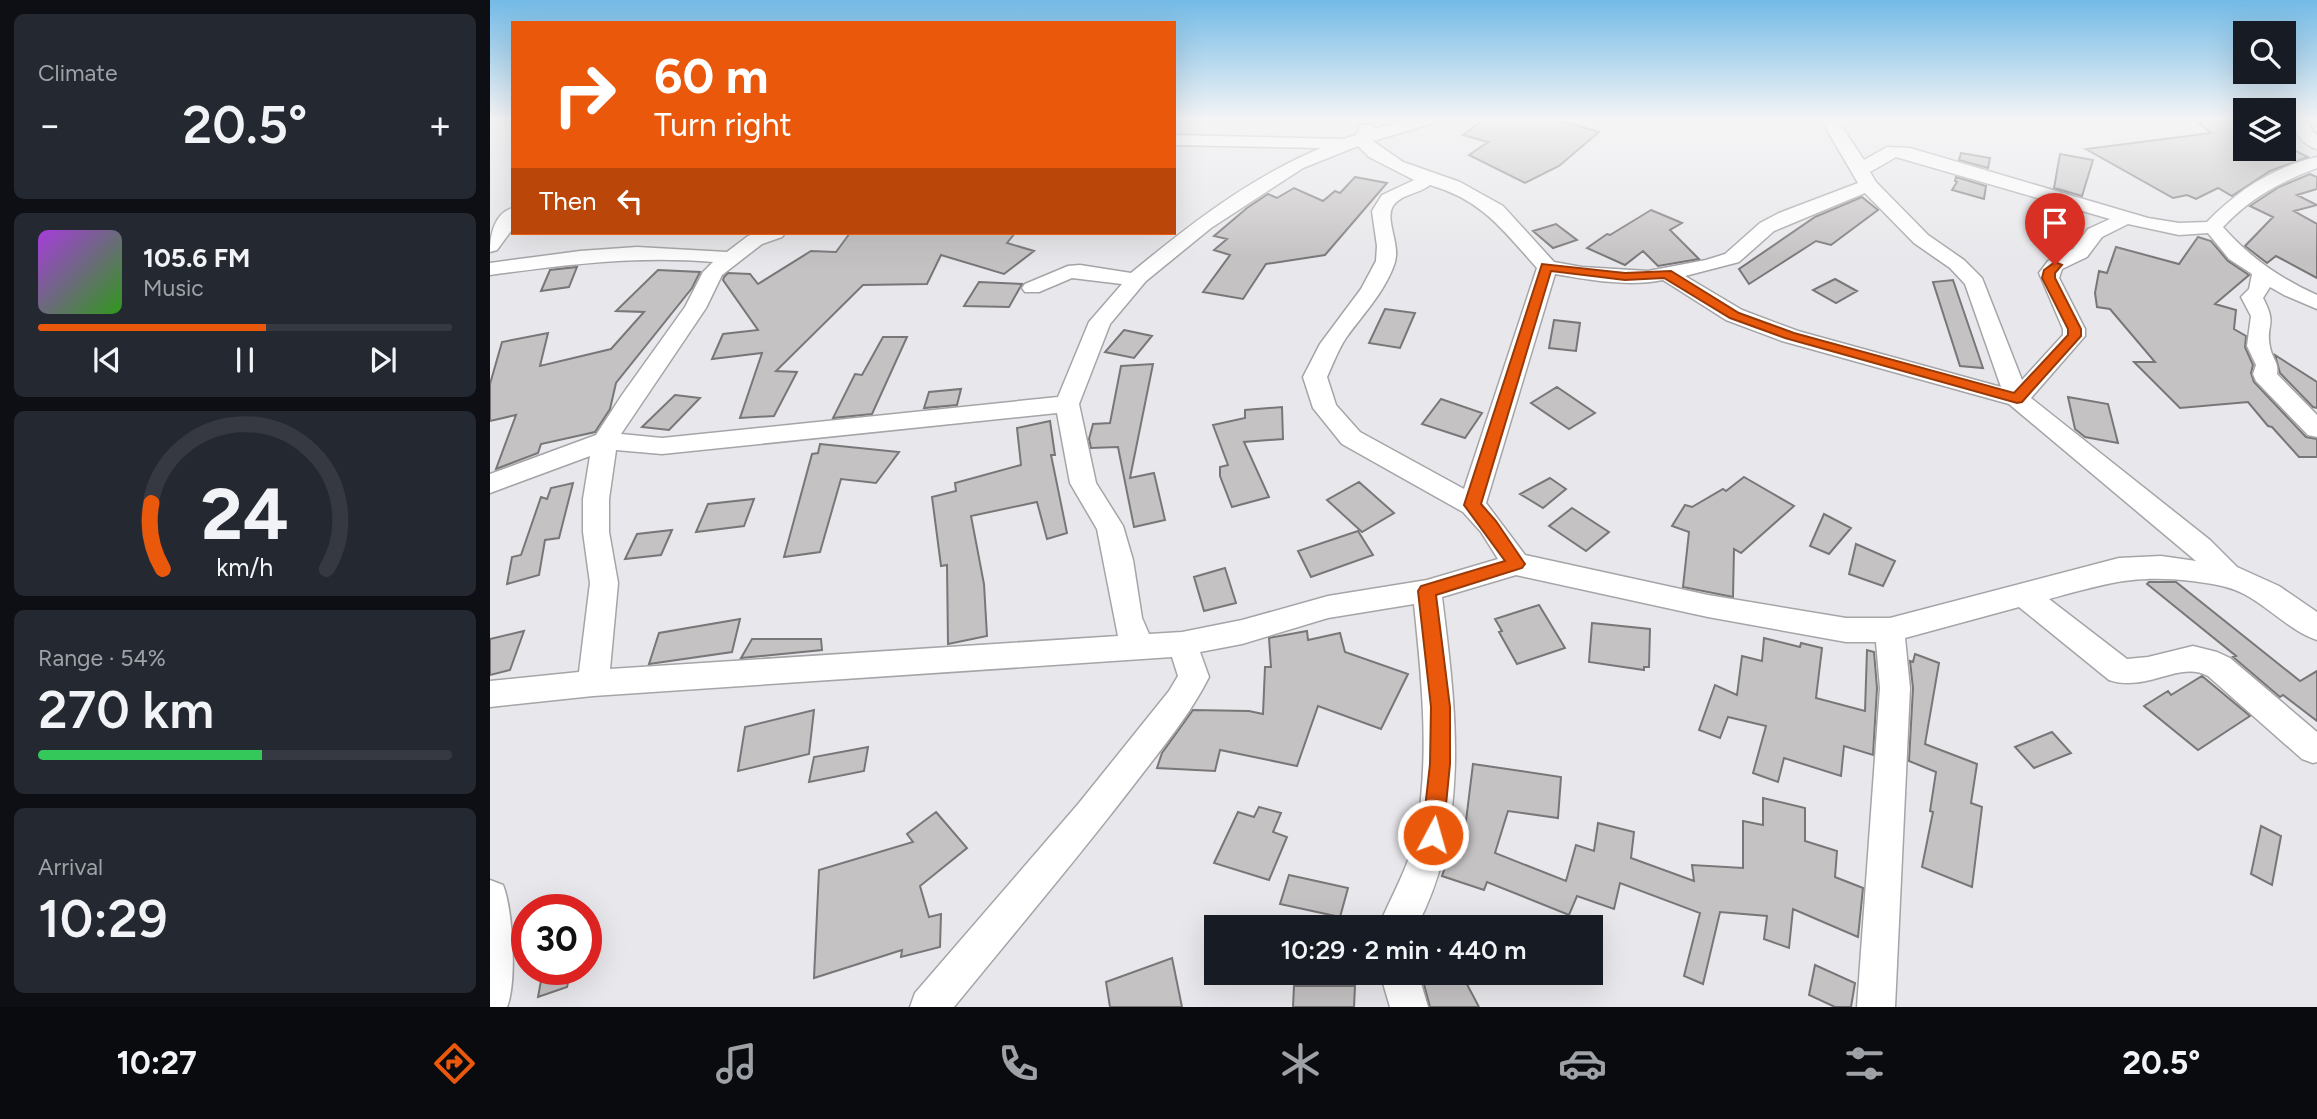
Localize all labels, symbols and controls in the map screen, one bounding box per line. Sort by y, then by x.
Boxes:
map controls [2233,21,2296,161]
button: search [2233,21,2296,84]
text: 60 m [654,46,769,105]
icon: right [539,49,630,140]
text: Climate [38,59,117,87]
text: 20.5° [183,94,307,156]
button: layers [2233,98,2296,161]
text: − [38,102,62,148]
text: + [428,102,452,148]
text: Turn right [654,106,792,144]
icon: left [611,182,649,220]
text: Then [539,185,597,217]
pin [2025,193,2085,265]
icon: arrive [2036,204,2074,242]
text: 105.6 FM [143,242,250,274]
text: Music [143,274,204,302]
icon: previous [88,341,126,379]
icon: pause [226,341,264,379]
icon: next [364,341,402,379]
text: 24 [201,471,289,558]
text: km/h [216,552,274,582]
text: Range · 54% [38,644,166,672]
text: 270 km [38,679,214,741]
position arrow [1396,798,1470,872]
text: Arrival [38,853,103,881]
text: 10:29 [38,888,168,950]
speed limit sign: 30 [511,894,602,985]
text: 10:29 · 2 min · 440 m [1280,934,1527,966]
icon: directions [430,1039,479,1088]
icon: music [712,1039,761,1088]
icon: phone [994,1039,1043,1088]
icon: climate [1276,1039,1325,1088]
icon: car [1558,1039,1607,1088]
icon: filters [1840,1039,1889,1088]
text: 10:27 [117,1044,197,1082]
text: 20.5° [2123,1044,2200,1082]

